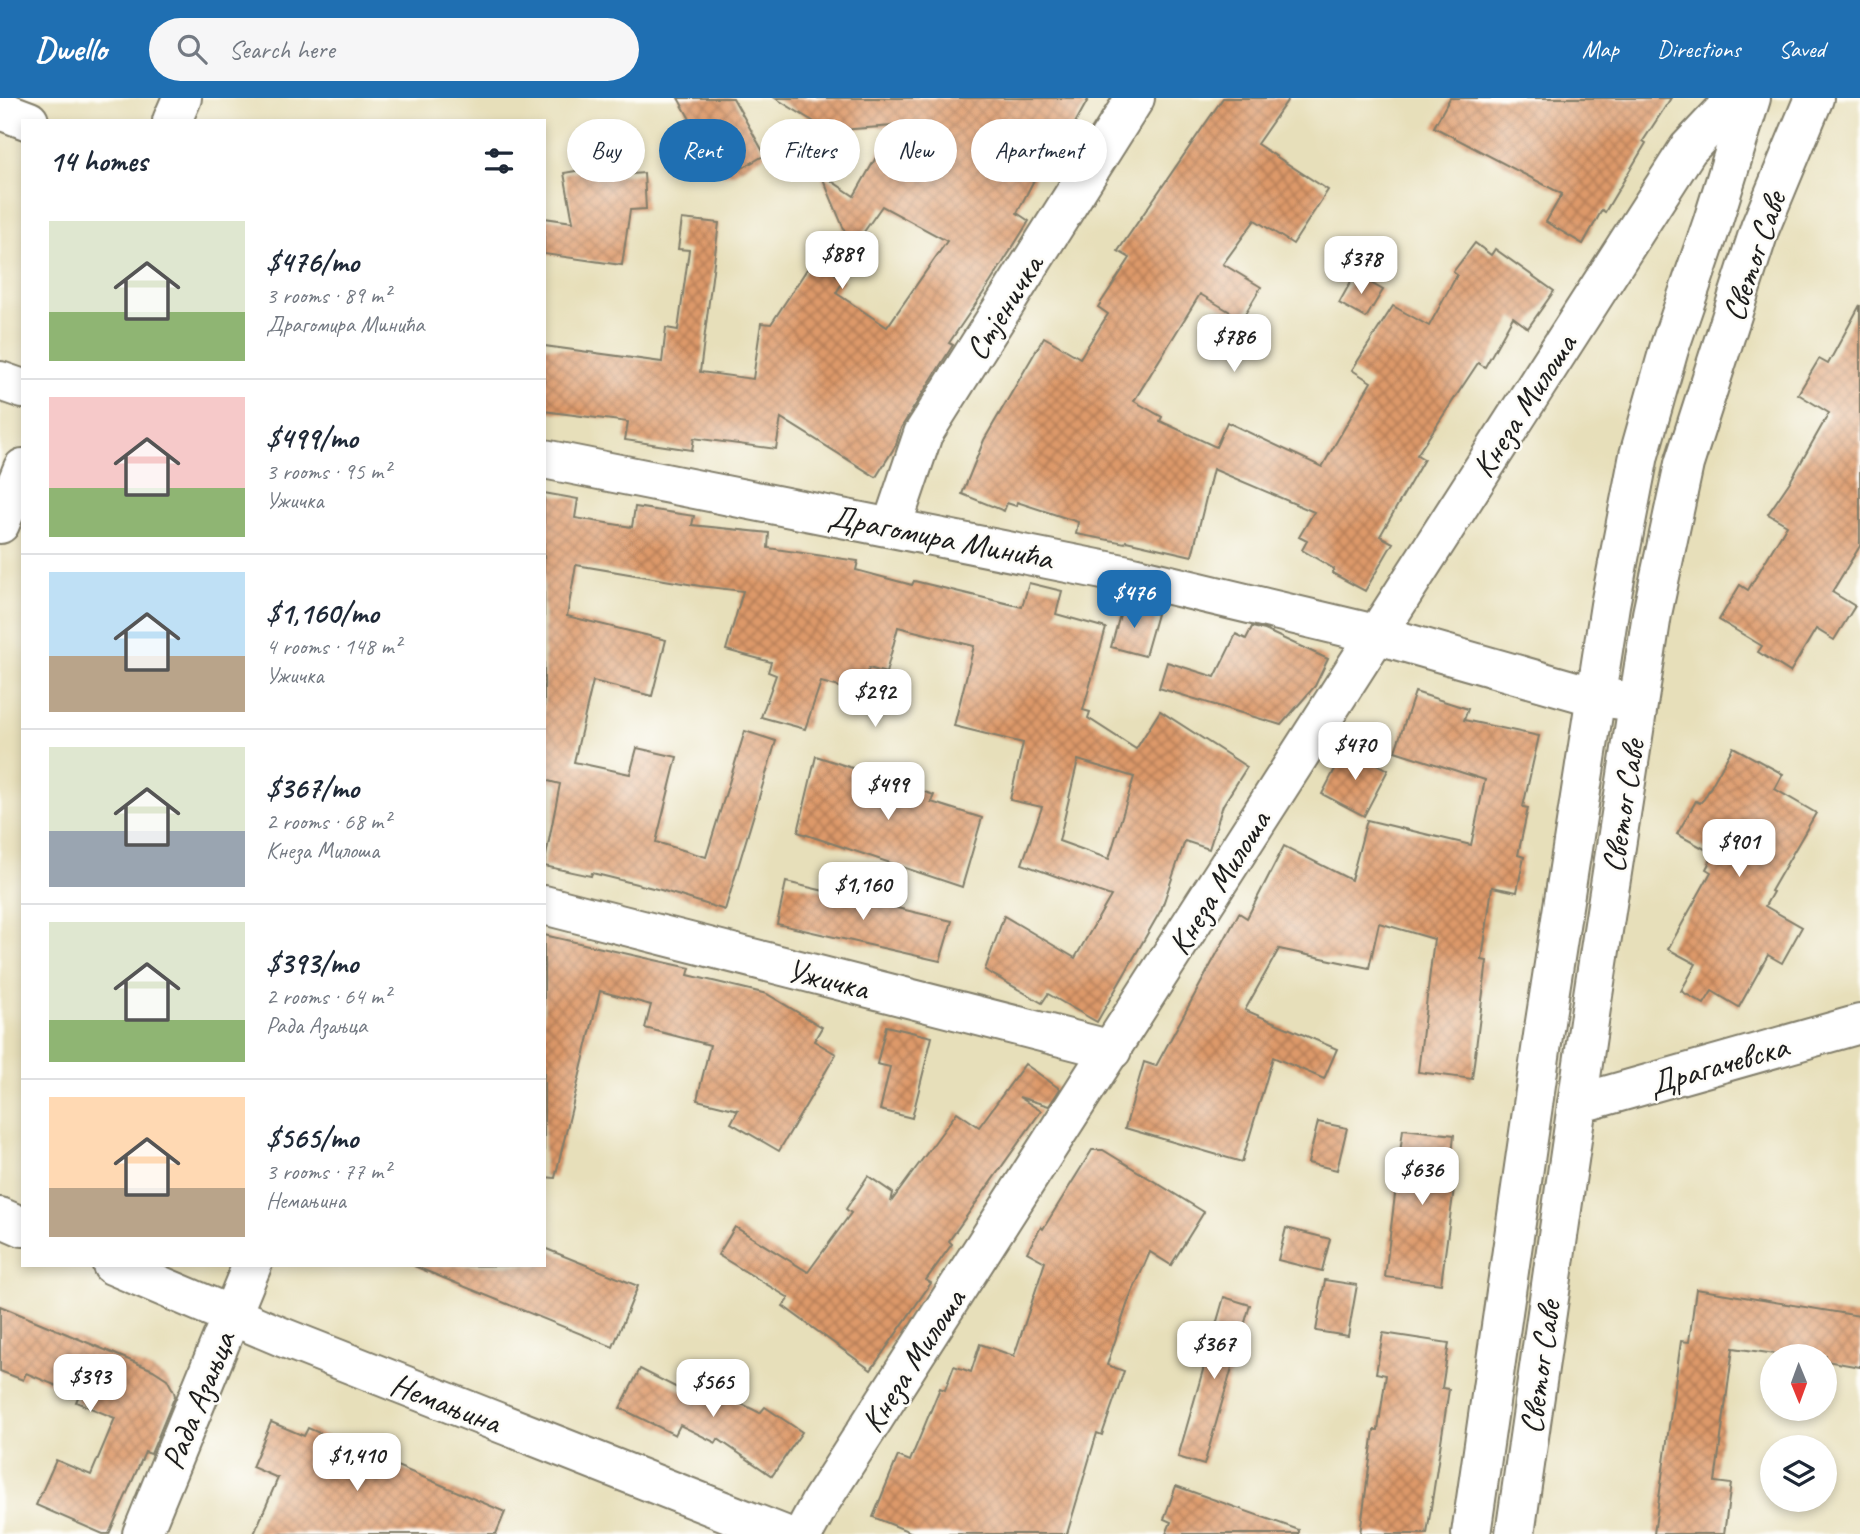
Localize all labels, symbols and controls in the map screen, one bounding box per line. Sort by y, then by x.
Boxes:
search box [149,18,639,81]
text: Dwello [35,28,107,70]
icon: search [173,30,211,68]
text: Search here [229,33,335,66]
text: Map [1582,34,1619,64]
text: Directions [1657,34,1740,64]
text: Saved [1778,34,1825,64]
chip: Buy [567,119,645,182]
chip: Rent [659,119,746,182]
chip: Filters [760,119,860,182]
chip: New [874,119,957,182]
chip: Apartment [971,119,1107,182]
text: 14 homes [49,142,147,180]
icon: filters [480,142,518,180]
street label: Светог Саве [1712,184,1796,326]
pin: $889 [801,232,883,291]
pin: $378 [1320,236,1402,296]
text: $889 [821,239,863,268]
text: $476/mo [266,243,359,281]
text: $378 [1340,244,1382,273]
street label: Стјеничка [955,245,1054,368]
icon: home [105,249,189,333]
text: 3 rooms · 89 m² [266,281,390,310]
text: Драгомира Минића [266,310,424,339]
pin: $786 [1193,314,1275,374]
text: $786 [1213,322,1255,351]
street label: Кнеза Милоша [1462,324,1587,485]
text: $499/mo [266,419,358,457]
icon: home [105,425,189,509]
text: 3 rooms · 95 m² [266,457,390,486]
text: Ужичка [266,486,324,515]
street label: Драгомира Минића [825,495,1059,580]
pin: $476 [1093,570,1175,630]
text: $476 [1113,578,1155,607]
text: $1,160/mo [266,594,379,632]
icon: home [105,600,189,684]
text: 4 rooms · 148 m² [266,632,401,661]
text: Ужичка [266,661,324,690]
pin: $292 [834,670,916,729]
text: $292 [854,677,896,706]
pin: $470 [1314,722,1396,782]
text: $470 [1334,730,1376,759]
street label: Светог Саве [1592,735,1655,876]
pin: $499 [847,762,929,822]
text: $367/mo [266,769,359,807]
text: $499 [868,770,908,799]
icon: home [105,775,189,859]
street label: Кнеза Милоша [1158,801,1281,963]
text: 2 rooms · 68 m² [266,807,390,836]
pin: $901 [1698,820,1780,879]
text: $901 [1718,827,1760,856]
text: Кнеза Милоша [266,836,379,865]
pin: $1,160 [806,862,920,922]
text: $1,160 [835,870,891,899]
text: $393/mo [266,944,358,982]
street label: Ужичка [783,949,875,1010]
icon: home [105,950,189,1034]
text: 2 rooms · 64 m² [266,982,390,1011]
text: Рада Азањца [266,1011,367,1040]
street label: Драгачевска [1644,1024,1795,1105]
text: $565/mo [266,1119,358,1157]
icon: home [105,1125,189,1209]
pin: $636 [1381,1148,1463,1207]
text: $636 [1401,1155,1443,1184]
text: 3 rooms · 77 m² [266,1157,390,1186]
text: Немањина [266,1186,346,1215]
street label: Кнеза Милоша [851,1279,976,1440]
street label: Светог Саве [1510,1296,1570,1436]
pin: $367 [1173,1322,1255,1381]
street label: Рада Азањца [151,1323,246,1475]
text: $367 [1193,1329,1235,1358]
north arrow [1760,1344,1838,1421]
map controls [1760,1344,1837,1512]
pin: $393 [49,1354,131,1414]
pin: $565 [672,1360,754,1419]
text: $393 [69,1362,111,1391]
street label: Немањина [385,1363,508,1444]
text: $565 [692,1367,734,1396]
pin: $1,410 [300,1434,414,1493]
button: layers [1760,1435,1837,1512]
text: $1,410 [329,1441,385,1470]

